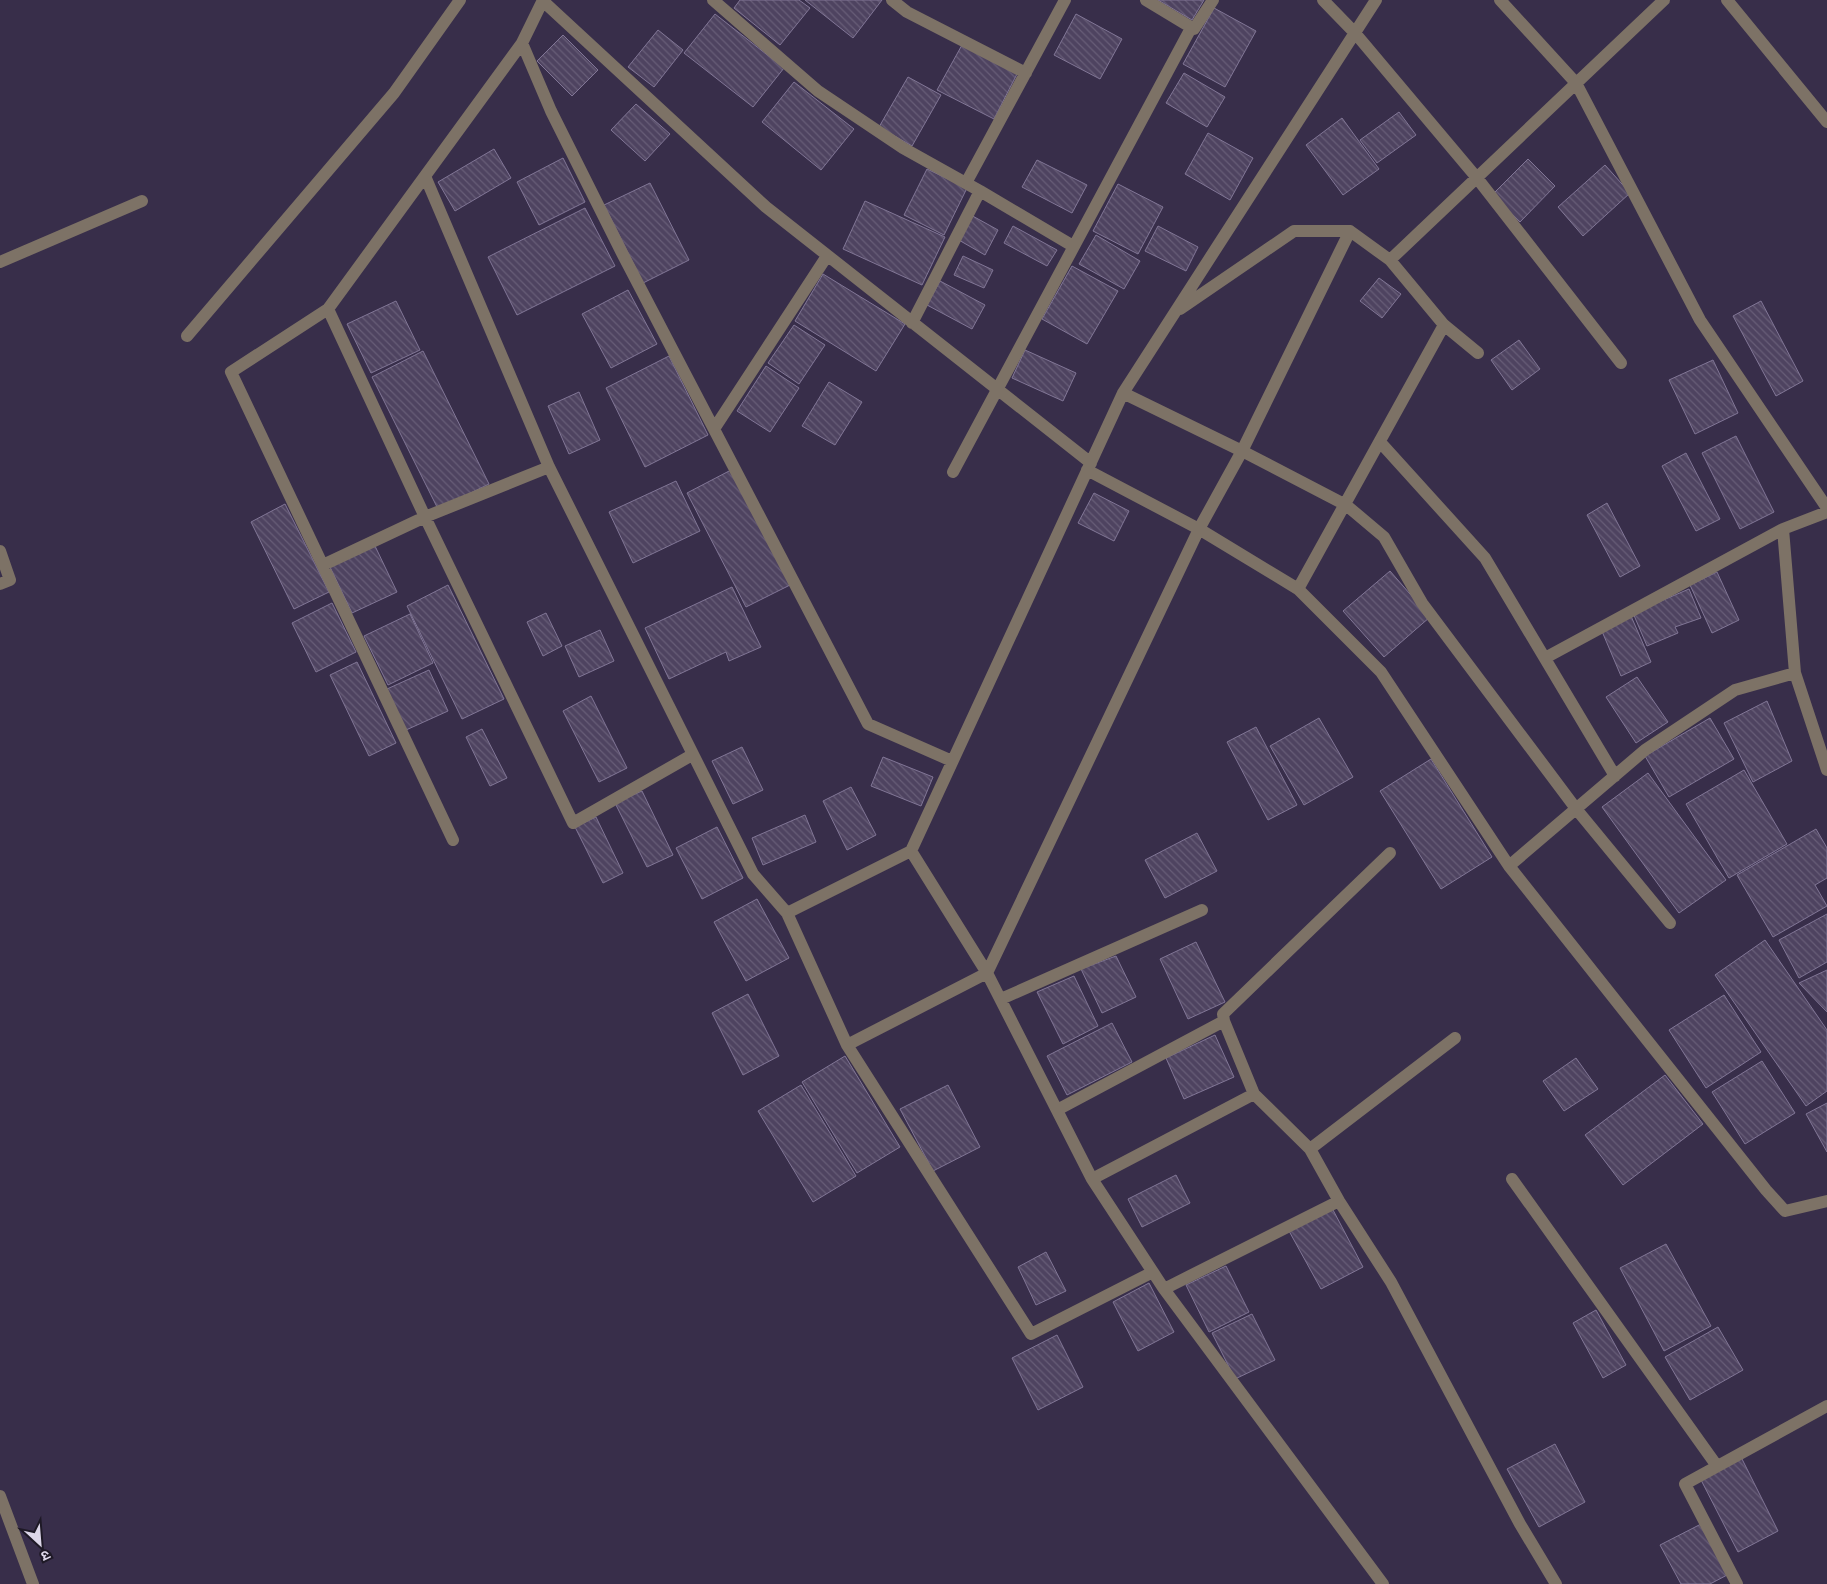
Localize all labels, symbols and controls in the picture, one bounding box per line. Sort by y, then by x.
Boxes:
north arrow [15,1519,65,1569]
text: उ [37,1545,53,1566]

